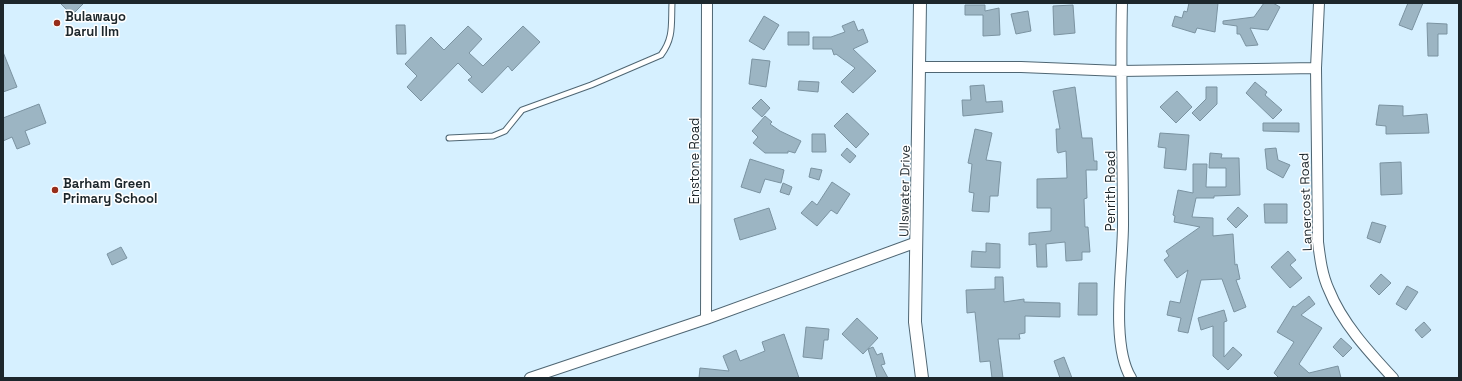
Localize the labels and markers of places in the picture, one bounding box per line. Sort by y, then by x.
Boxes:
place label: Bulawayo Darul Ilm [65,8,126,40]
marker: Bulawayo Darul Ilm [52,18,62,28]
place label: Barham Green Primary School [63,175,157,207]
marker: Barham Green Primary School [50,185,60,195]

